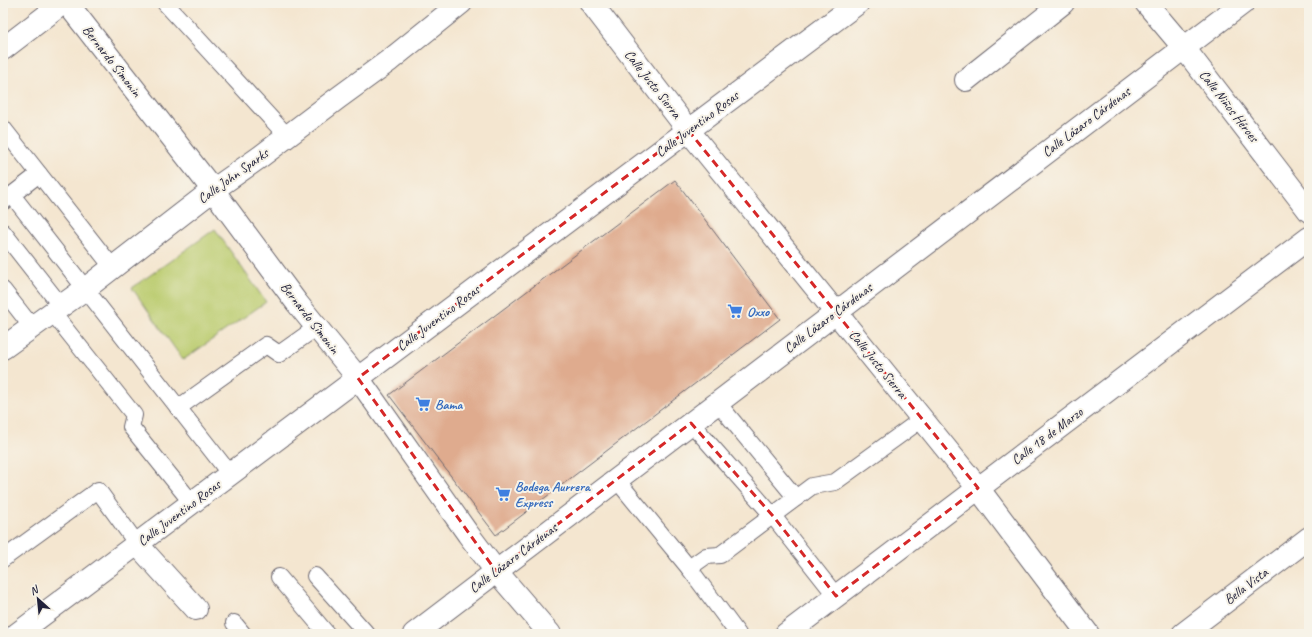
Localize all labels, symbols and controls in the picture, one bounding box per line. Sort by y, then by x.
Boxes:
street label: Bernardo Simonin [79,22,146,101]
street label: Calle Justo Sierra [621,46,686,122]
street label: Calle Niños Héroes [1195,66,1263,147]
street label: Calle Lázaro Cárdenas [1039,83,1134,161]
street label: Calle Juventino Rosas [652,86,743,161]
street label: Calle John Sparks [194,144,273,207]
street label: Bernardo Simonin [277,279,344,358]
street label: Calle Lázaro Cárdenas [781,279,876,357]
street label: Calle Juventino Rosas [393,280,484,355]
supermarket icon: Oxxo [726,302,744,320]
place label: Oxxo [747,303,770,320]
street label: Calle Justo Sierra [845,327,911,402]
supermarket icon: Bama [414,395,432,413]
place label: Bama [435,396,464,413]
street label: Calle 18 de Marzo [1008,403,1087,468]
street label: Calle Juventino Rosas [134,475,225,550]
place label: Bodega Aurrera Express [515,478,591,511]
supermarket icon: Bodega Aurrera Express [494,485,512,503]
street label: Calle Lázaro Cárdenas [466,519,561,597]
street label: Bella Vista [1221,563,1272,608]
north arrow [18,579,58,619]
text: N [27,581,42,598]

